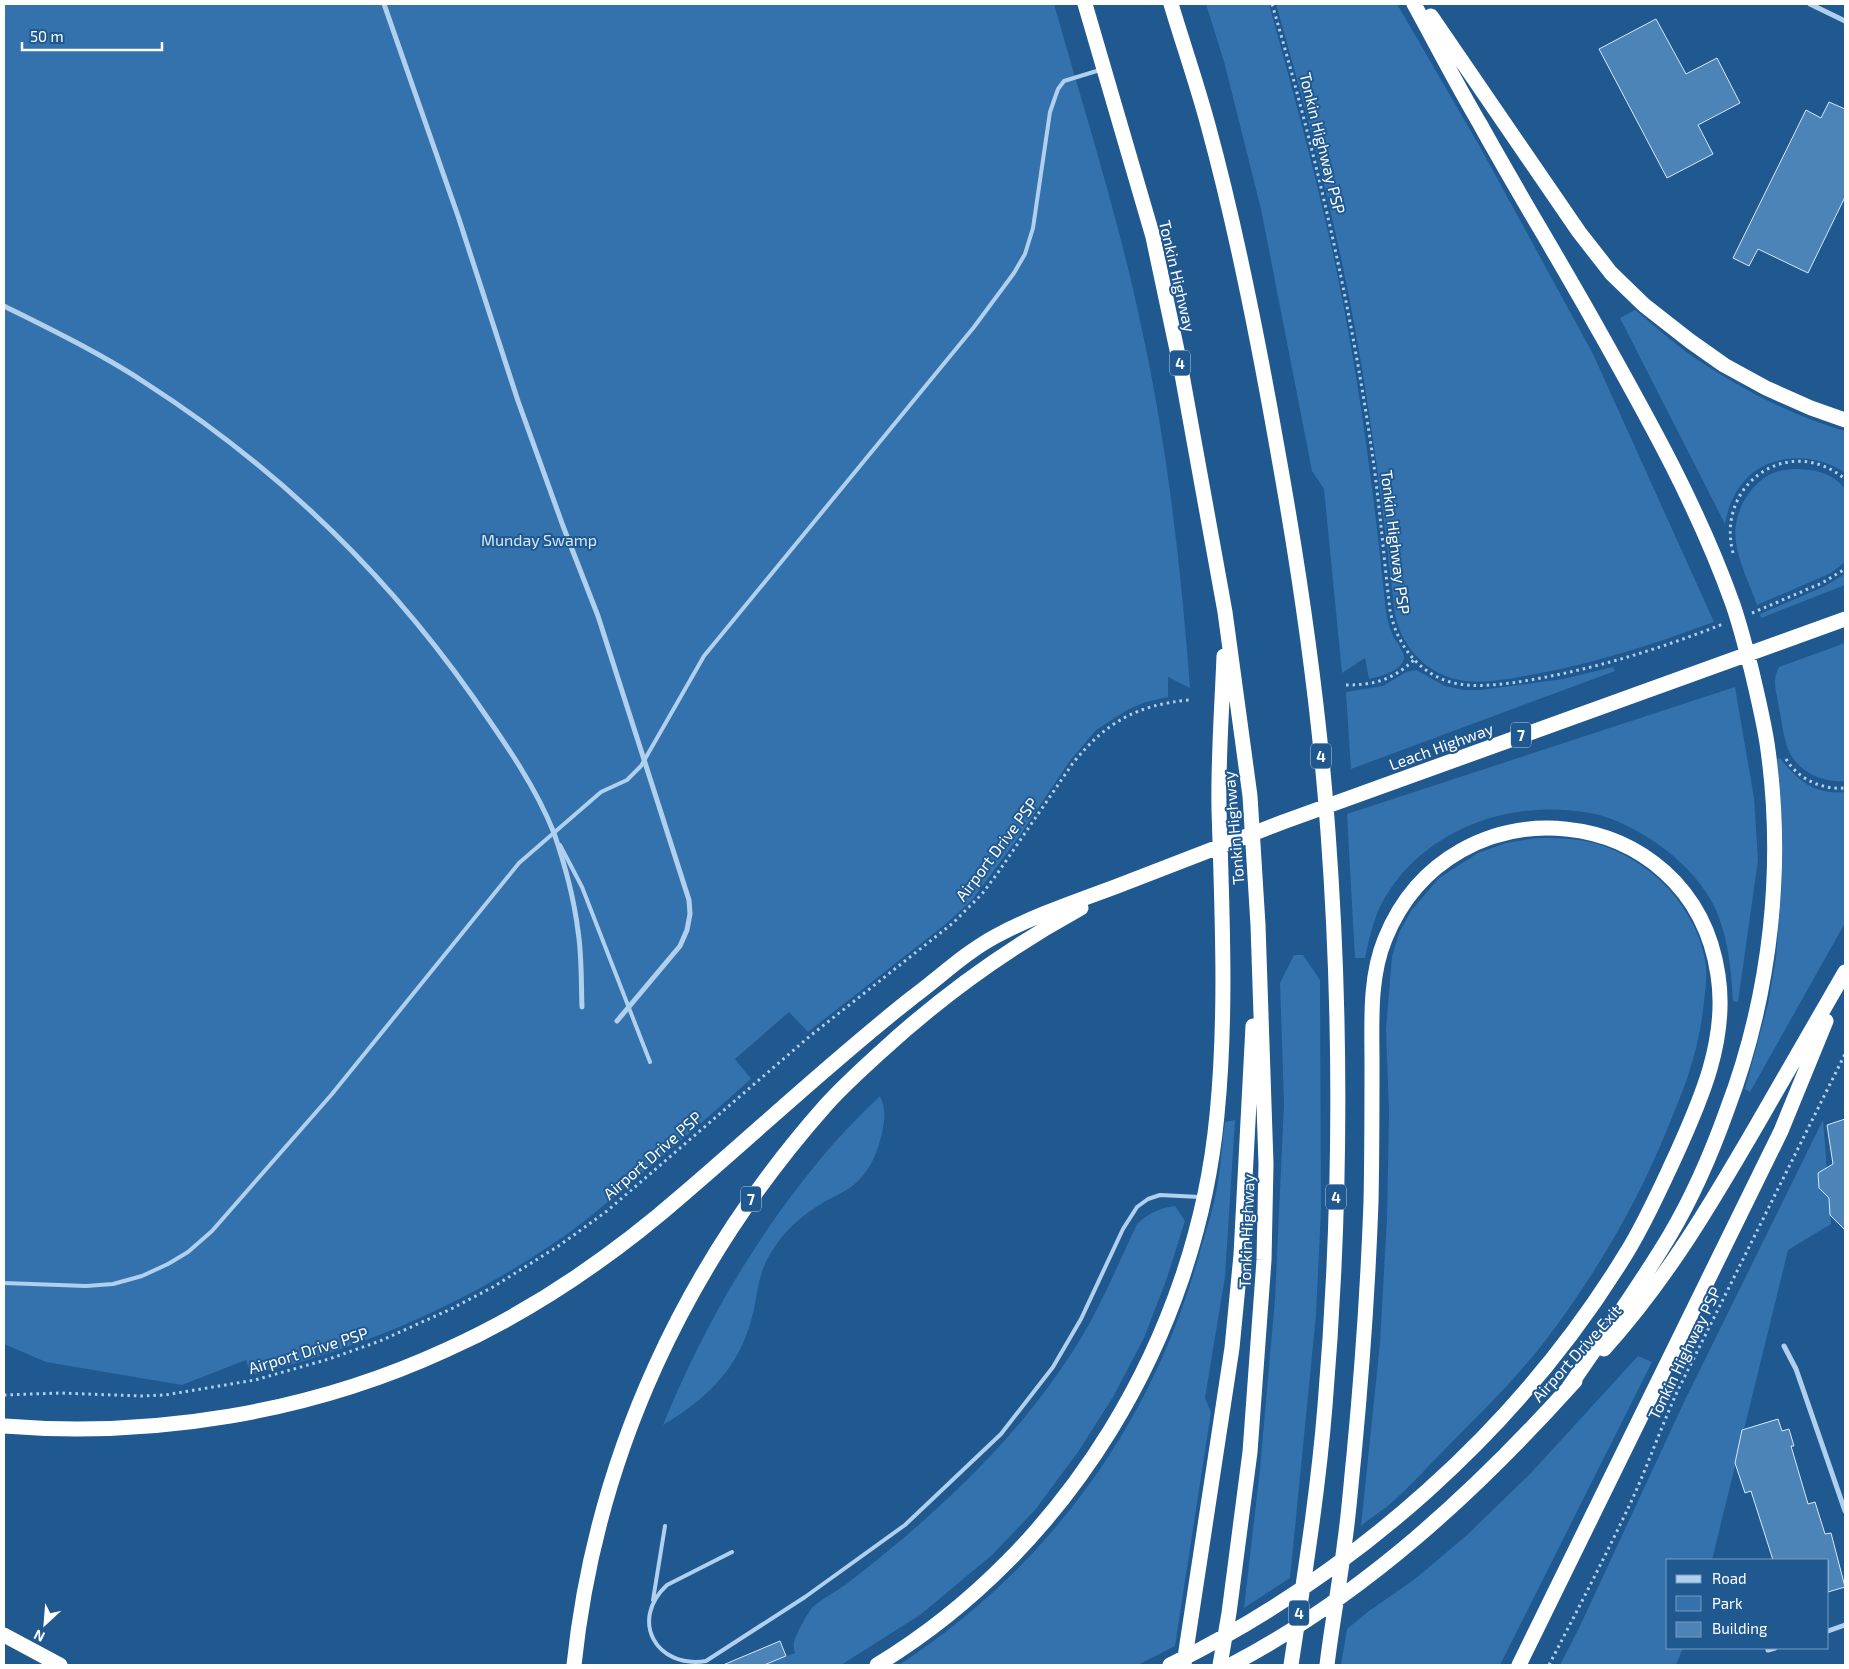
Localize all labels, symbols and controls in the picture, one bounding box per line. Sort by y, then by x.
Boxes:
scale bar [22,20,162,52]
text: 50 m [30,27,64,45]
street label: Tonkin Highway PSP [1296,70,1350,216]
street label: Tonkin Highway [1156,218,1200,334]
road number: 4 [1170,350,1190,376]
street label: Tonkin Highway PSP [1378,469,1414,615]
park label: Munday Swamp [481,530,597,549]
street label: Leach Highway [1386,718,1496,774]
road number: 7 [1511,722,1531,748]
road number: 4 [1311,744,1331,768]
street label: Tonkin Highway [1219,770,1247,886]
street label: Airport Drive PSP [951,794,1041,904]
street label: Airport Drive PSP [599,1107,705,1203]
street label: Tonkin Highway [1235,1173,1258,1288]
road number: 4 [1326,1184,1346,1210]
road number: 7 [741,1186,761,1212]
street label: Tonkin Highway PSP [1644,1284,1724,1422]
street label: Airport Drive Exit [1528,1301,1624,1405]
street label: Airport Drive PSP [246,1323,370,1377]
legend [1666,1559,1829,1649]
text: Road [1712,1569,1747,1587]
text: Park [1712,1594,1743,1612]
north arrow [20,1599,70,1649]
road number: 4 [1289,1600,1309,1626]
text: Building [1712,1619,1768,1637]
text: N [31,1626,47,1646]

